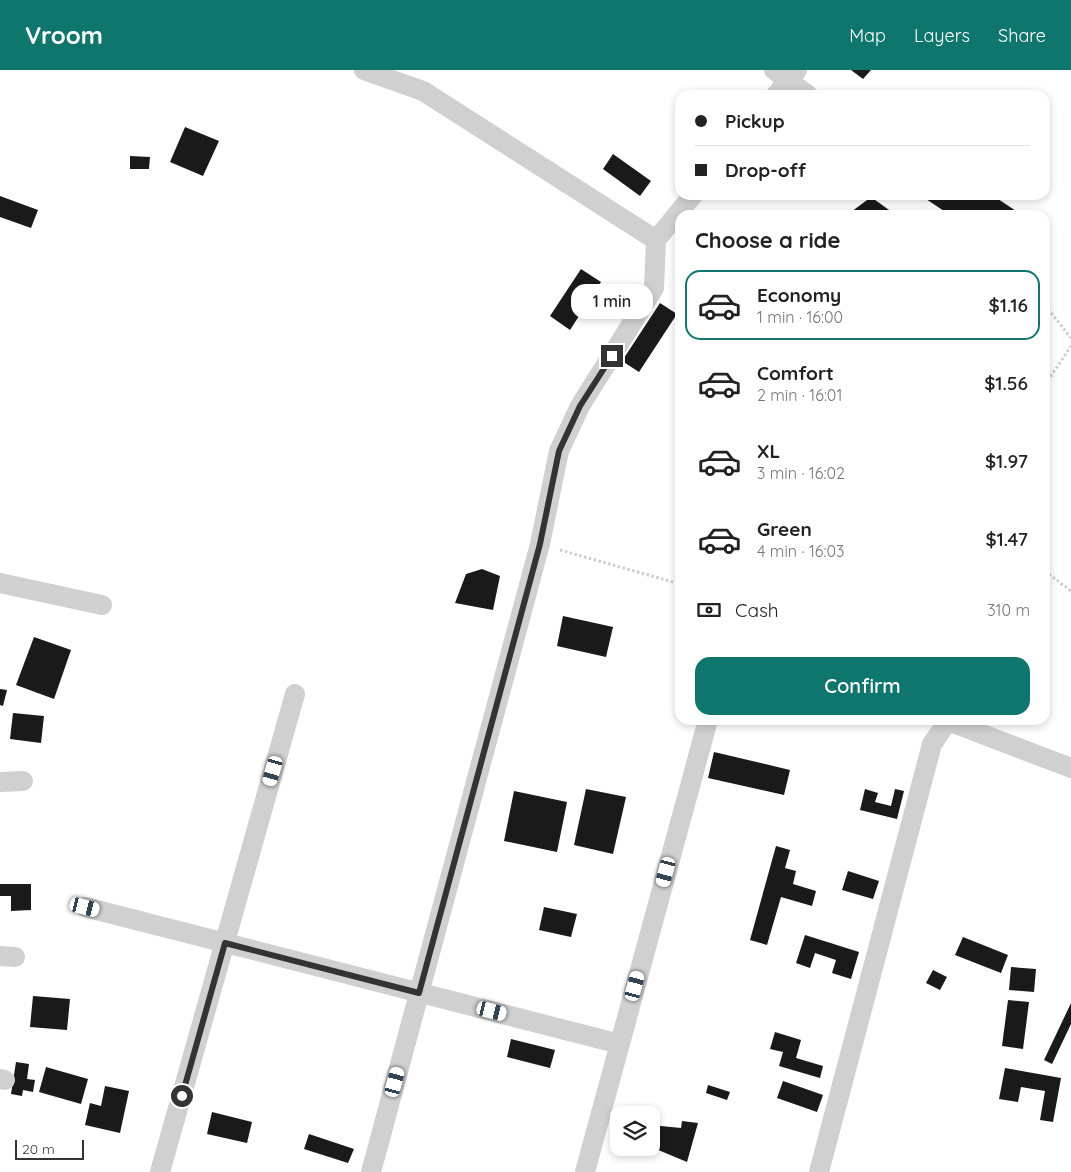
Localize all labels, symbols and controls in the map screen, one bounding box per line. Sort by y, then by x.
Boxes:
text: Vroom [25,20,103,50]
text: Map [849,24,886,47]
text: Layers [914,24,970,47]
text: Share [998,24,1046,47]
text: Pickup [725,109,785,133]
text: Drop-off [725,158,806,182]
text: Choose a ride [695,226,840,254]
icon: car [697,283,742,328]
text: Economy [757,283,841,307]
callout: 1 min [571,284,653,318]
text: 1 min [593,291,631,311]
text: $1.16 [989,293,1028,317]
text: 1 min · 16:00 [757,307,843,327]
route end [601,345,623,367]
icon: car [697,361,742,406]
text: Comfort [757,361,834,385]
text: $1.56 [984,371,1028,395]
text: 2 min · 16:01 [757,385,842,405]
icon: car [697,439,742,484]
text: XL [757,439,780,463]
text: $1.97 [985,449,1028,473]
text: 3 min · 16:02 [757,463,845,483]
icon: car [697,517,742,562]
text: Green [757,517,812,541]
text: $1.47 [985,527,1028,551]
text: 4 min · 16:03 [757,541,844,561]
icon: cash [695,596,723,624]
text: Cash [735,598,779,622]
text: 310 m [987,600,1030,620]
button: Confirm [695,657,1030,715]
car [261,755,284,787]
car [654,856,677,888]
car [68,896,101,918]
car [623,970,646,1002]
car [475,1000,508,1022]
car [383,1066,406,1098]
route start [171,1085,193,1107]
map controls [610,1106,660,1156]
button: layers [610,1106,660,1156]
scale bar [15,1137,84,1160]
text: 20 m [22,1140,55,1158]

